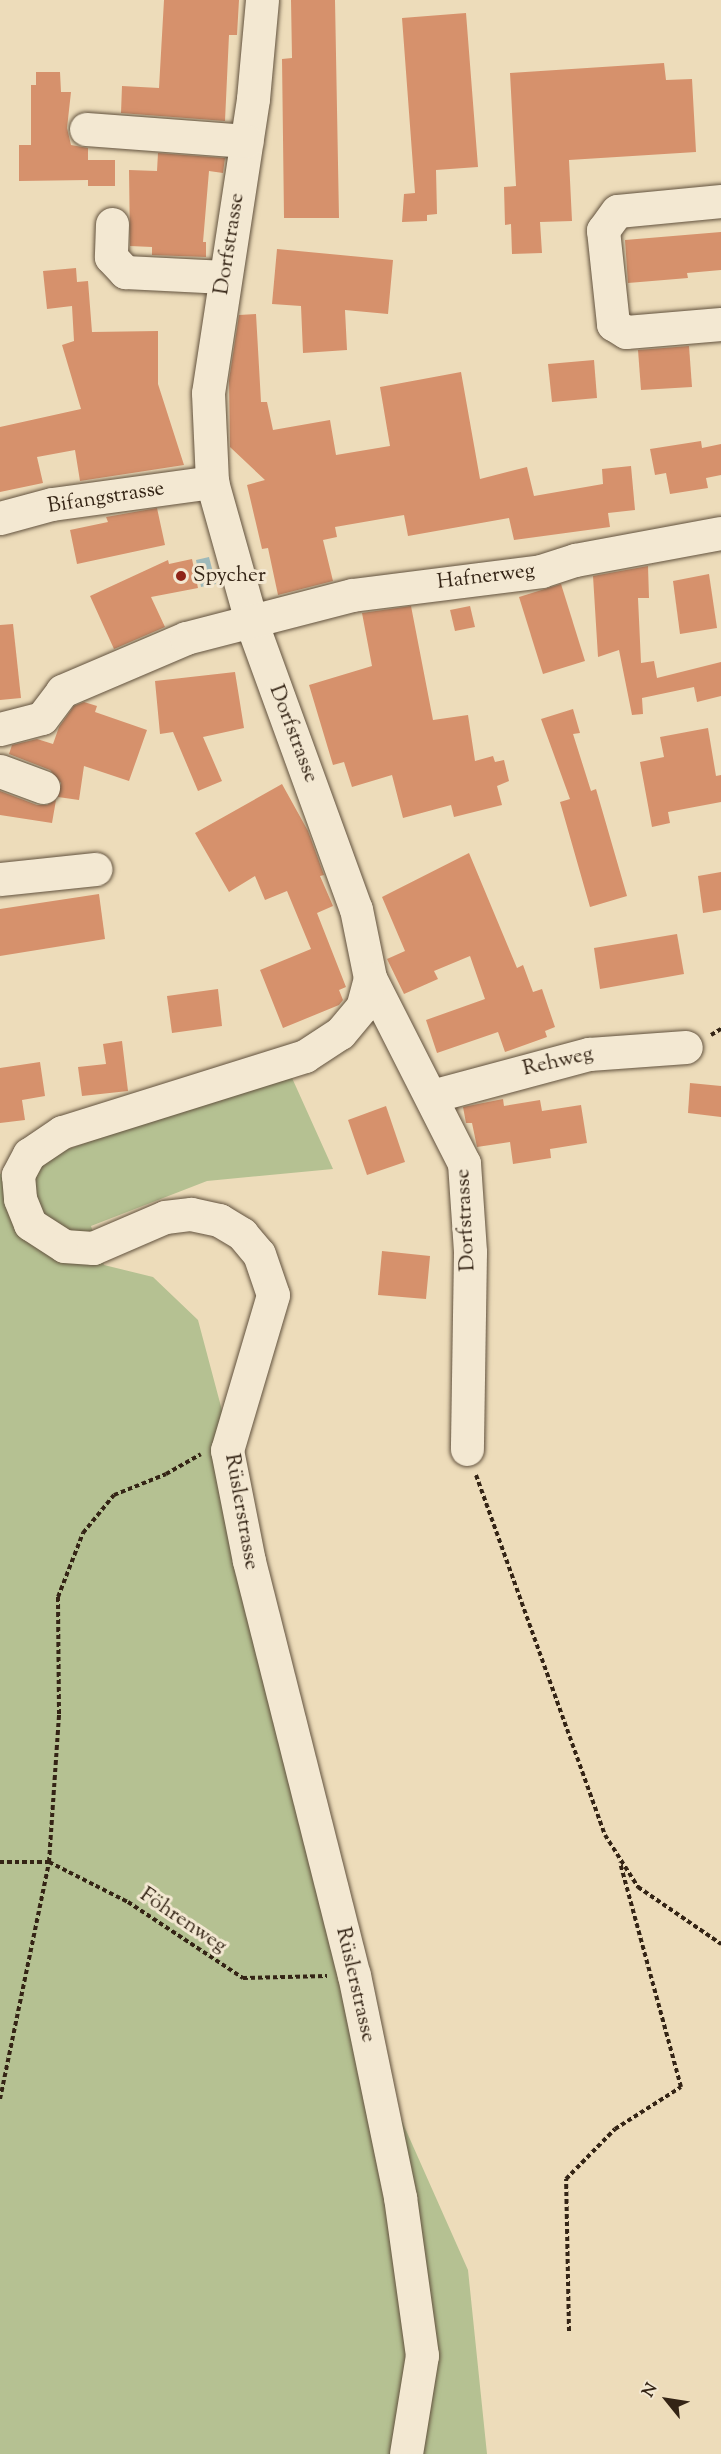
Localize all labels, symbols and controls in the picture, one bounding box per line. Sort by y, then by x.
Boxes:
street label: Dorfstrasse [210,191,250,297]
street label: Bifangstrasse [46,476,166,520]
street label: Hafnerweg [436,558,536,596]
place label: Spycher [193,563,266,589]
marker: Spycher [174,569,188,583]
street label: Dorfstrasse [263,682,323,786]
street label: Rehweg [520,1042,596,1082]
street label: Dorfstrasse [451,1168,481,1272]
street label: Rüslerstrasse [218,1452,264,1572]
street label: Föhrenweg [135,1883,231,1959]
street label: Rüslerstrasse [330,1925,380,2045]
north arrow [637,2370,697,2430]
text: N [638,2379,664,2402]

